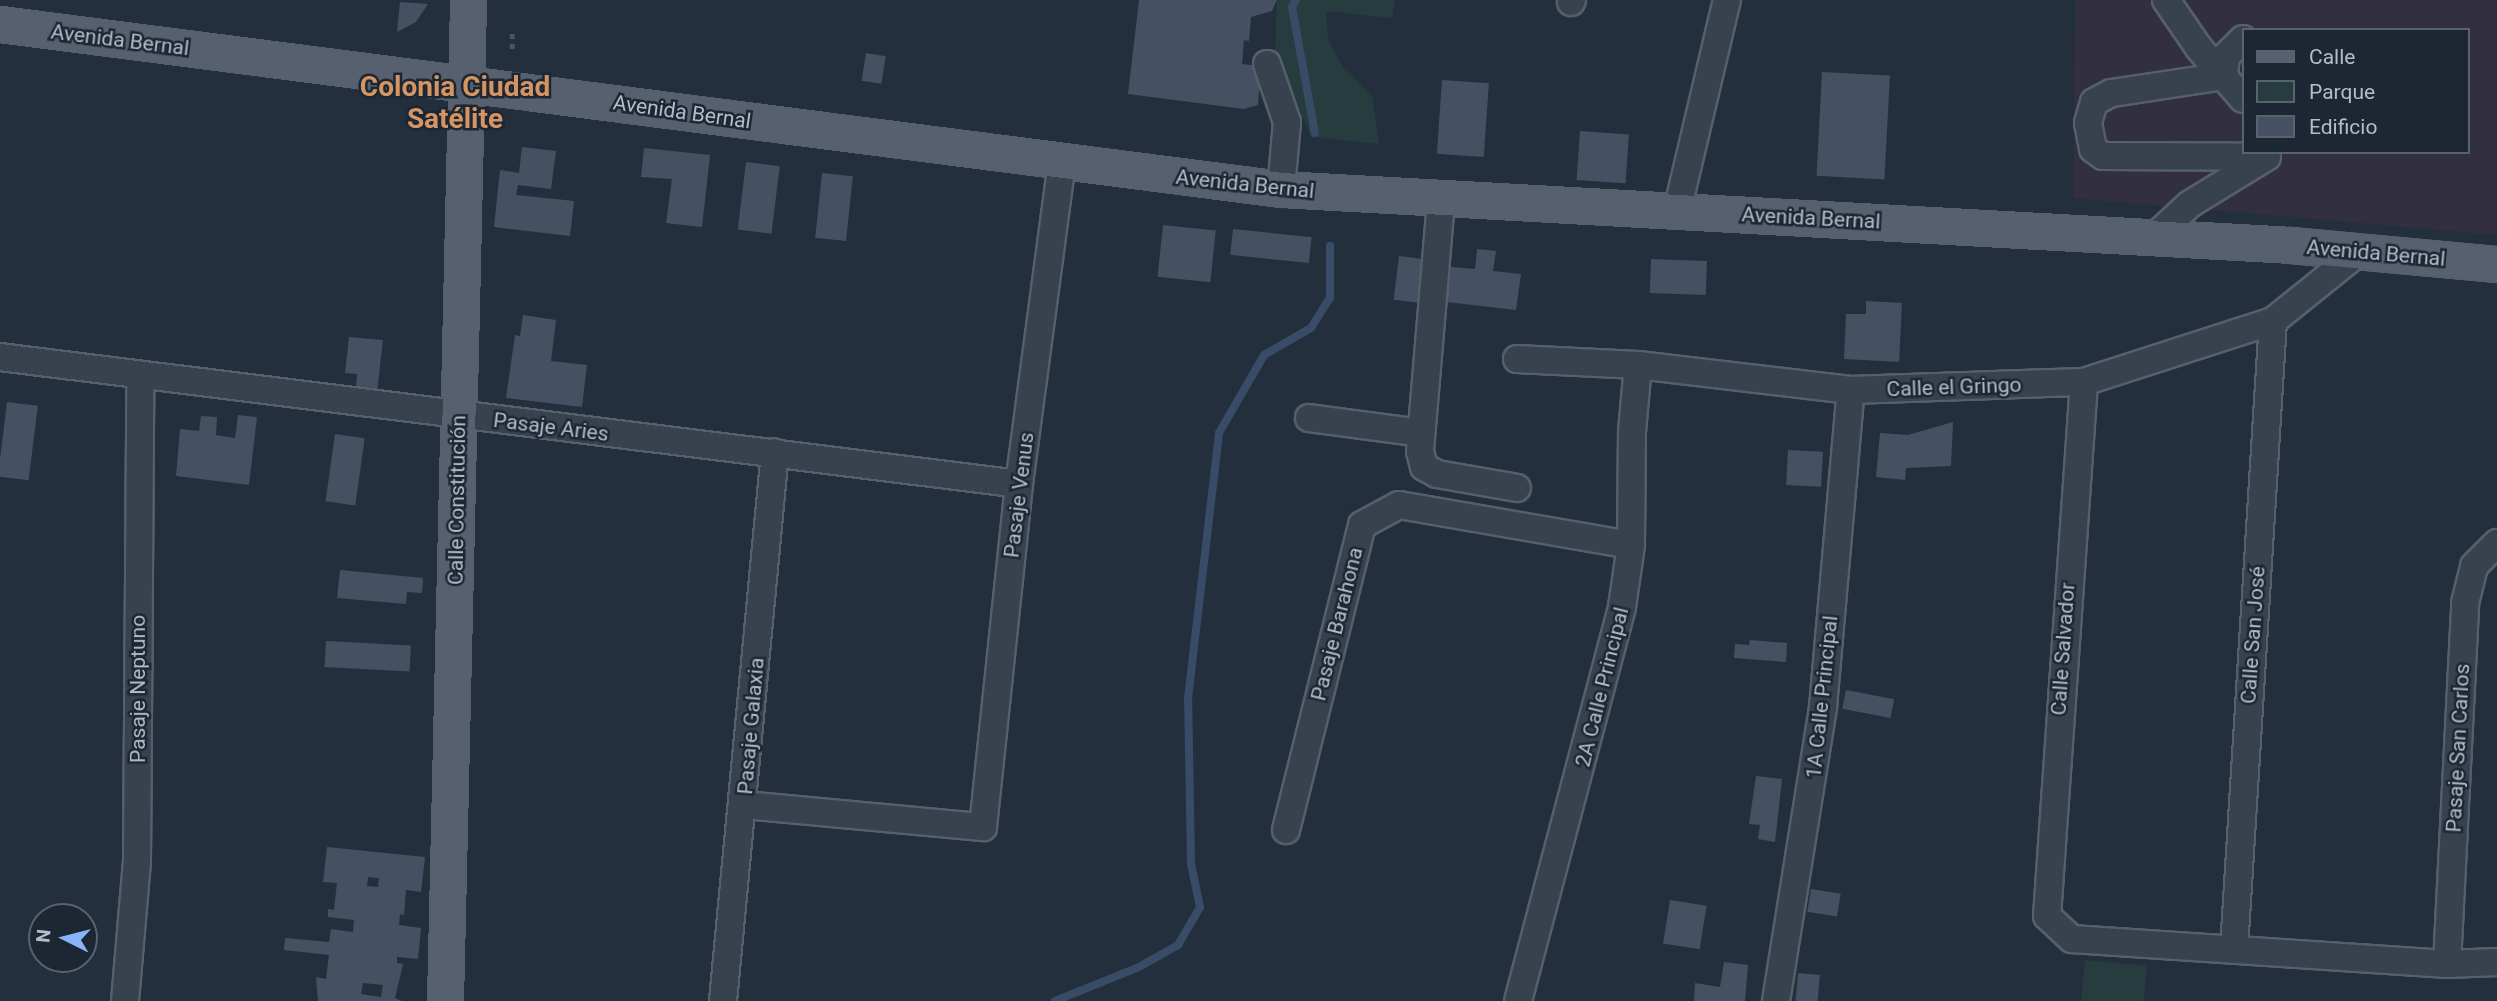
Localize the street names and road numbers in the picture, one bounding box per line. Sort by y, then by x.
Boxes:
street label: Avenida Bernal [49,19,191,61]
street label: Avenida Bernal [611,90,753,134]
street label: Avenida Bernal [1175,164,1315,204]
street label: Avenida Bernal [1741,202,1881,234]
street label: Avenida Bernal [2306,234,2446,272]
street label: Calle el Gringo [1886,372,2022,402]
street label: Pasaje Aries [492,407,610,447]
street label: Calle Constitución [443,415,471,585]
street label: Pasaje Venus [999,431,1039,559]
street label: Pasaje Barahona [1306,545,1368,703]
street label: Calle San José [2236,565,2270,705]
street label: Calle Salvador [2046,582,2080,716]
street label: 2A Calle Principal [1570,604,1634,770]
street label: 1A Calle Principal [1801,614,1843,780]
street label: Pasaje Neptuno [125,615,151,763]
street label: Pasaje Galaxia [732,656,770,796]
street label: Pasaje San Carlos [2441,663,2475,833]

